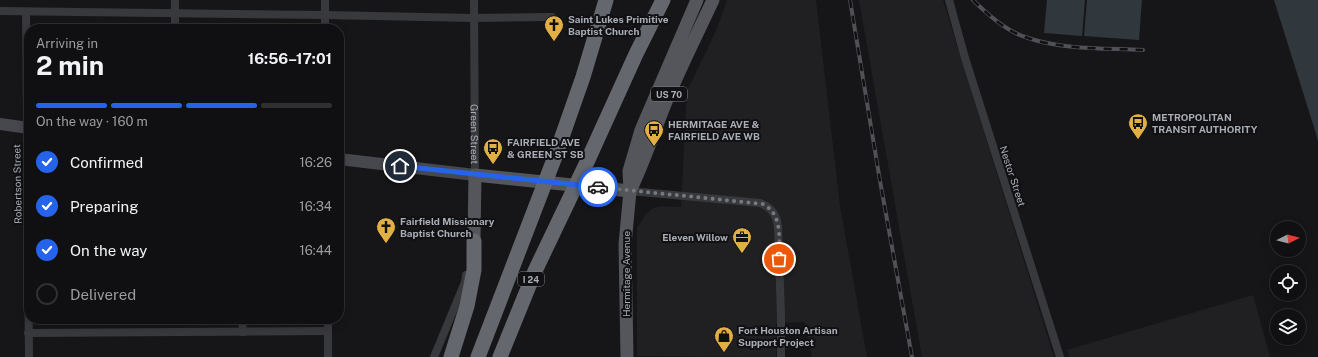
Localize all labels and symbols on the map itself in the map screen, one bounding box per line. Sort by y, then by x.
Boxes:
place label: Saint Lukes Primitive Baptist Church [568,13,669,37]
church icon: Saint Lukes Primitive Baptist Church [543,14,565,42]
road number: US 70 [651,87,687,101]
street label: Green Street [469,104,481,164]
place label: METROPOLITAN TRANSIT AUTHORITY [1152,111,1258,135]
bus stop icon: METROPOLITAN TRANSIT AUTHORITY [1127,112,1149,140]
place label: HERMITAGE AVE & FAIRFIELD AVE WB [668,118,760,142]
bus stop icon: HERMITAGE AVE & FAIRFIELD AVE WB [643,119,665,147]
place label: FAIRFIELD AVE & GREEN ST SB [507,136,584,160]
bus stop icon: FAIRFIELD AVE & GREEN ST SB [482,137,504,165]
street label: Robertson Street [10,144,24,224]
street label: Nestor Street [998,144,1028,208]
pin [383,149,417,183]
courier [578,167,618,207]
place label: Fairfield Missionary Baptist Church [400,215,495,239]
church icon: Fairfield Missionary Baptist Church [375,216,397,244]
north arrow [1270,221,1306,257]
office icon: Eleven Willow [731,226,753,254]
street label: Hermitage Avenue [620,231,632,317]
place label: Eleven Willow [662,231,728,243]
pin [762,242,796,276]
road number: I 24 [518,272,544,286]
place label: Fort Houston Artisan Support Project [738,324,838,348]
shop icon: Fort Houston Artisan Support Project [713,325,735,353]

